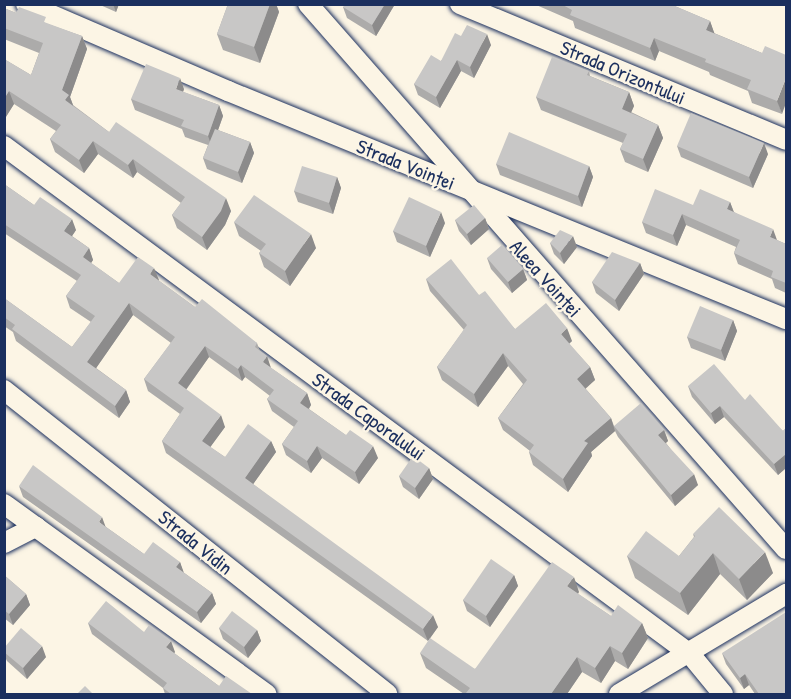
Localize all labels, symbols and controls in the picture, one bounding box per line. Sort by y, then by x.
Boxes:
street label: Strada Orizontului [557,35,689,109]
street label: Strada Voinței [353,133,459,195]
street label: Aleea Voinței [505,234,587,322]
street label: Strada Caporalului [308,367,430,465]
street label: Strada Vidin [154,505,238,579]

